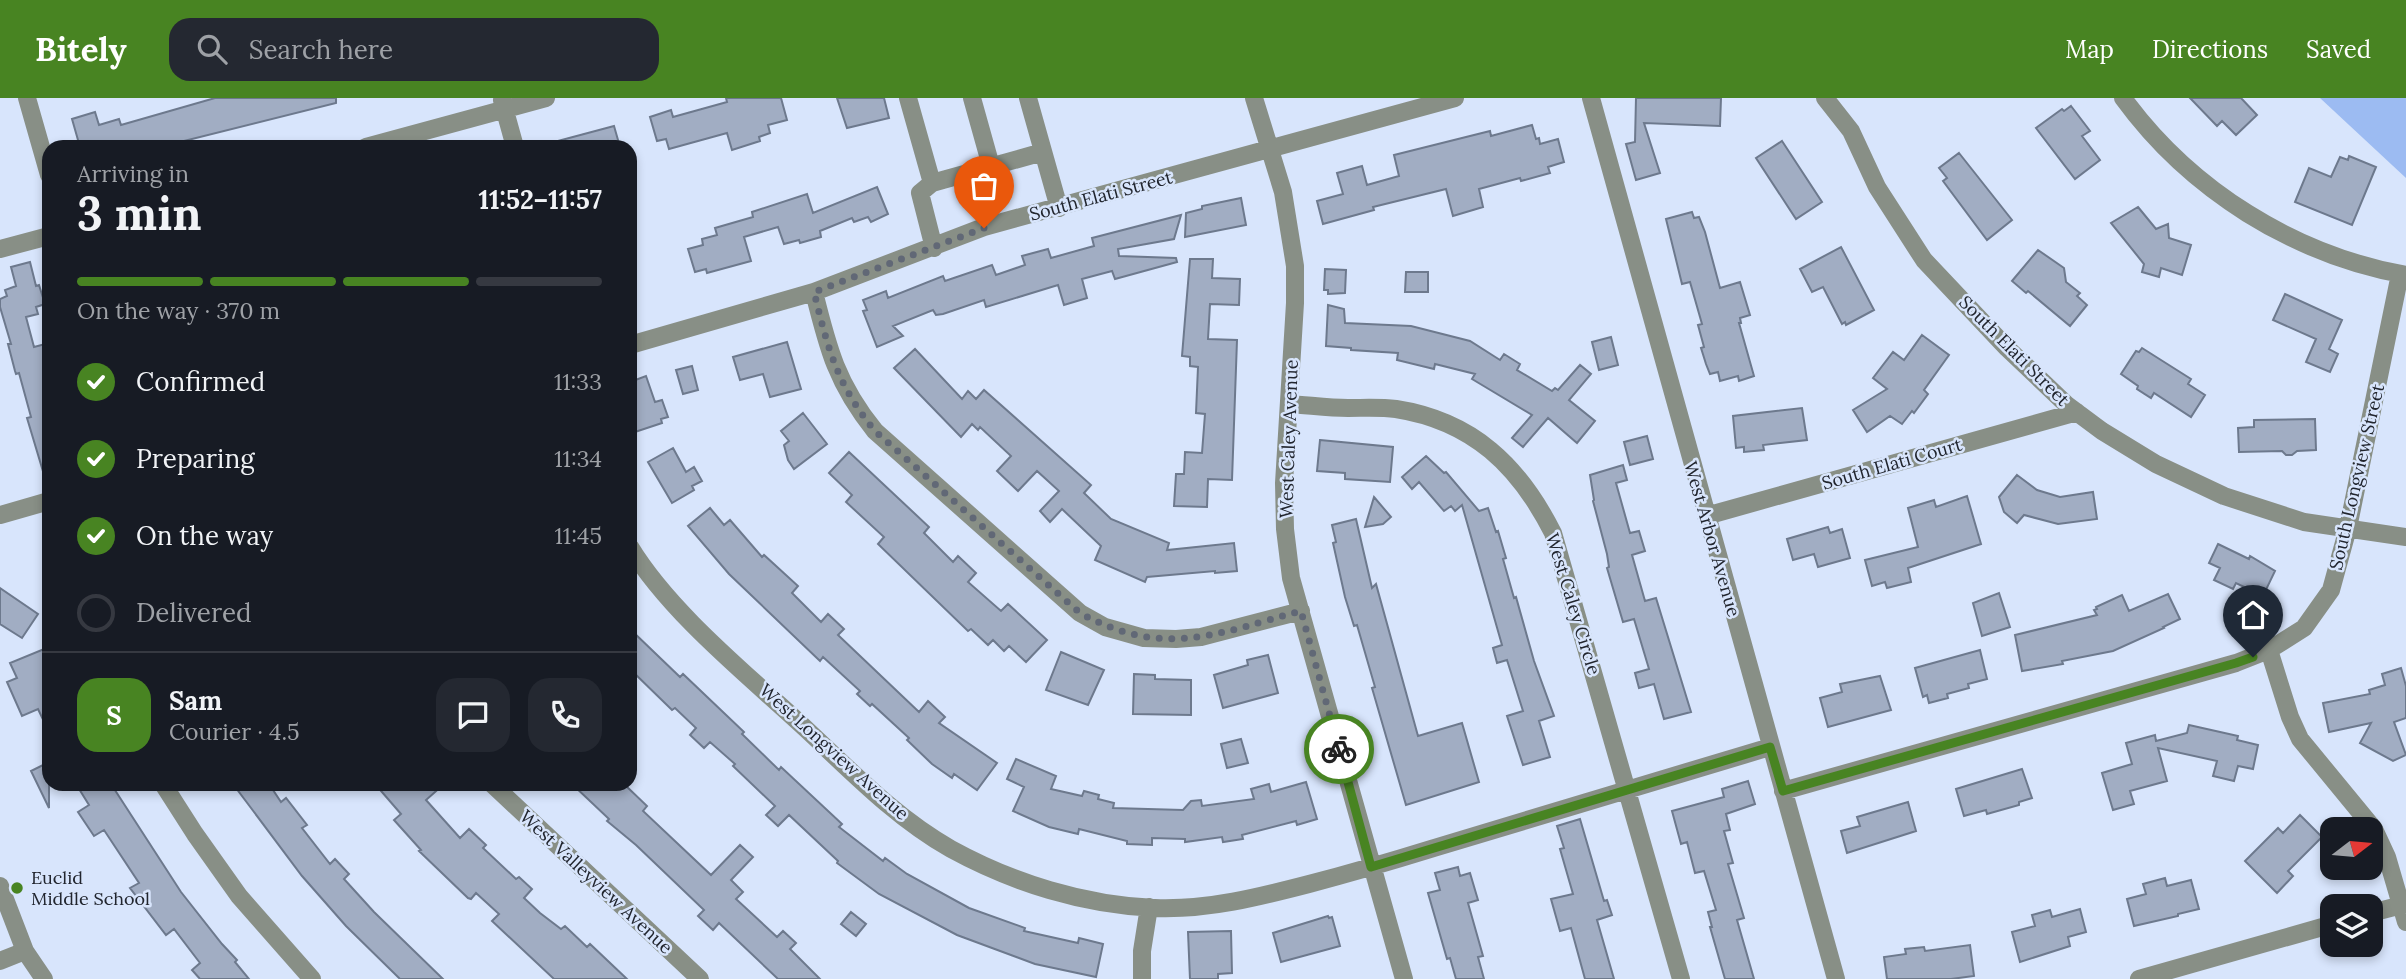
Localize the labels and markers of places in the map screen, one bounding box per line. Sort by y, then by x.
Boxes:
pin [954,156,1014,228]
pin [2223,585,2283,657]
place label: Euclid Middle School [31,866,150,910]
marker: Euclid Middle School [9,880,25,896]

